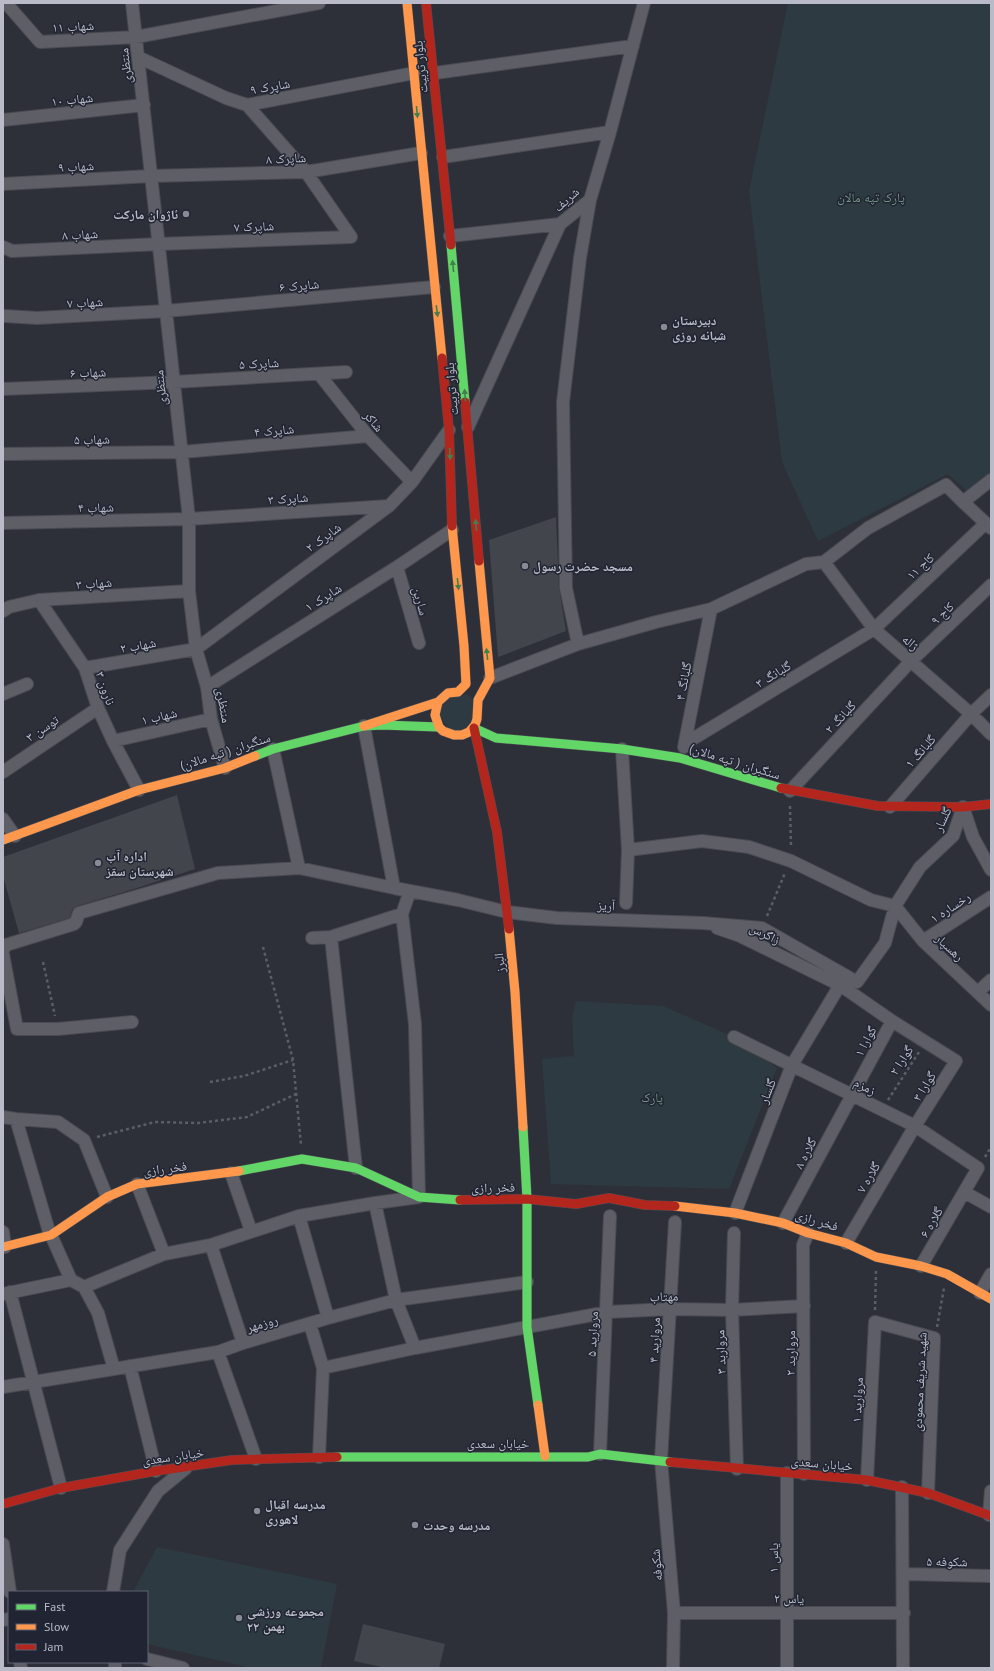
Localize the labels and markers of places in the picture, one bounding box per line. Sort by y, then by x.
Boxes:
place label: ئاژوان مارکت [113,206,178,223]
marker: ئاژوان مارکت [181,209,191,219]
place label: دبیرستان شبانه روزی [672,312,726,344]
marker: دبیرستان شبانه روزی [659,322,669,332]
place label: مسجد حضرت رسول [533,558,633,575]
marker: مسجد حضرت رسول [520,561,530,571]
place label: اداره آب شهرستان سقز [105,848,174,880]
marker: اداره آب شهرستان سقز [93,858,103,868]
place label: مدرسه اقبال لاهوری [265,1496,326,1528]
marker: مدرسه اقبال لاهوری [252,1506,262,1516]
place label: مدرسه وحدت [423,1517,490,1534]
marker: مدرسه وحدت [410,1520,420,1530]
place label: مجموعه ورزشی ۲۲ بهمن [247,1603,324,1635]
marker: مجموعه ورزشی ۲۲ بهمن [234,1613,244,1623]

